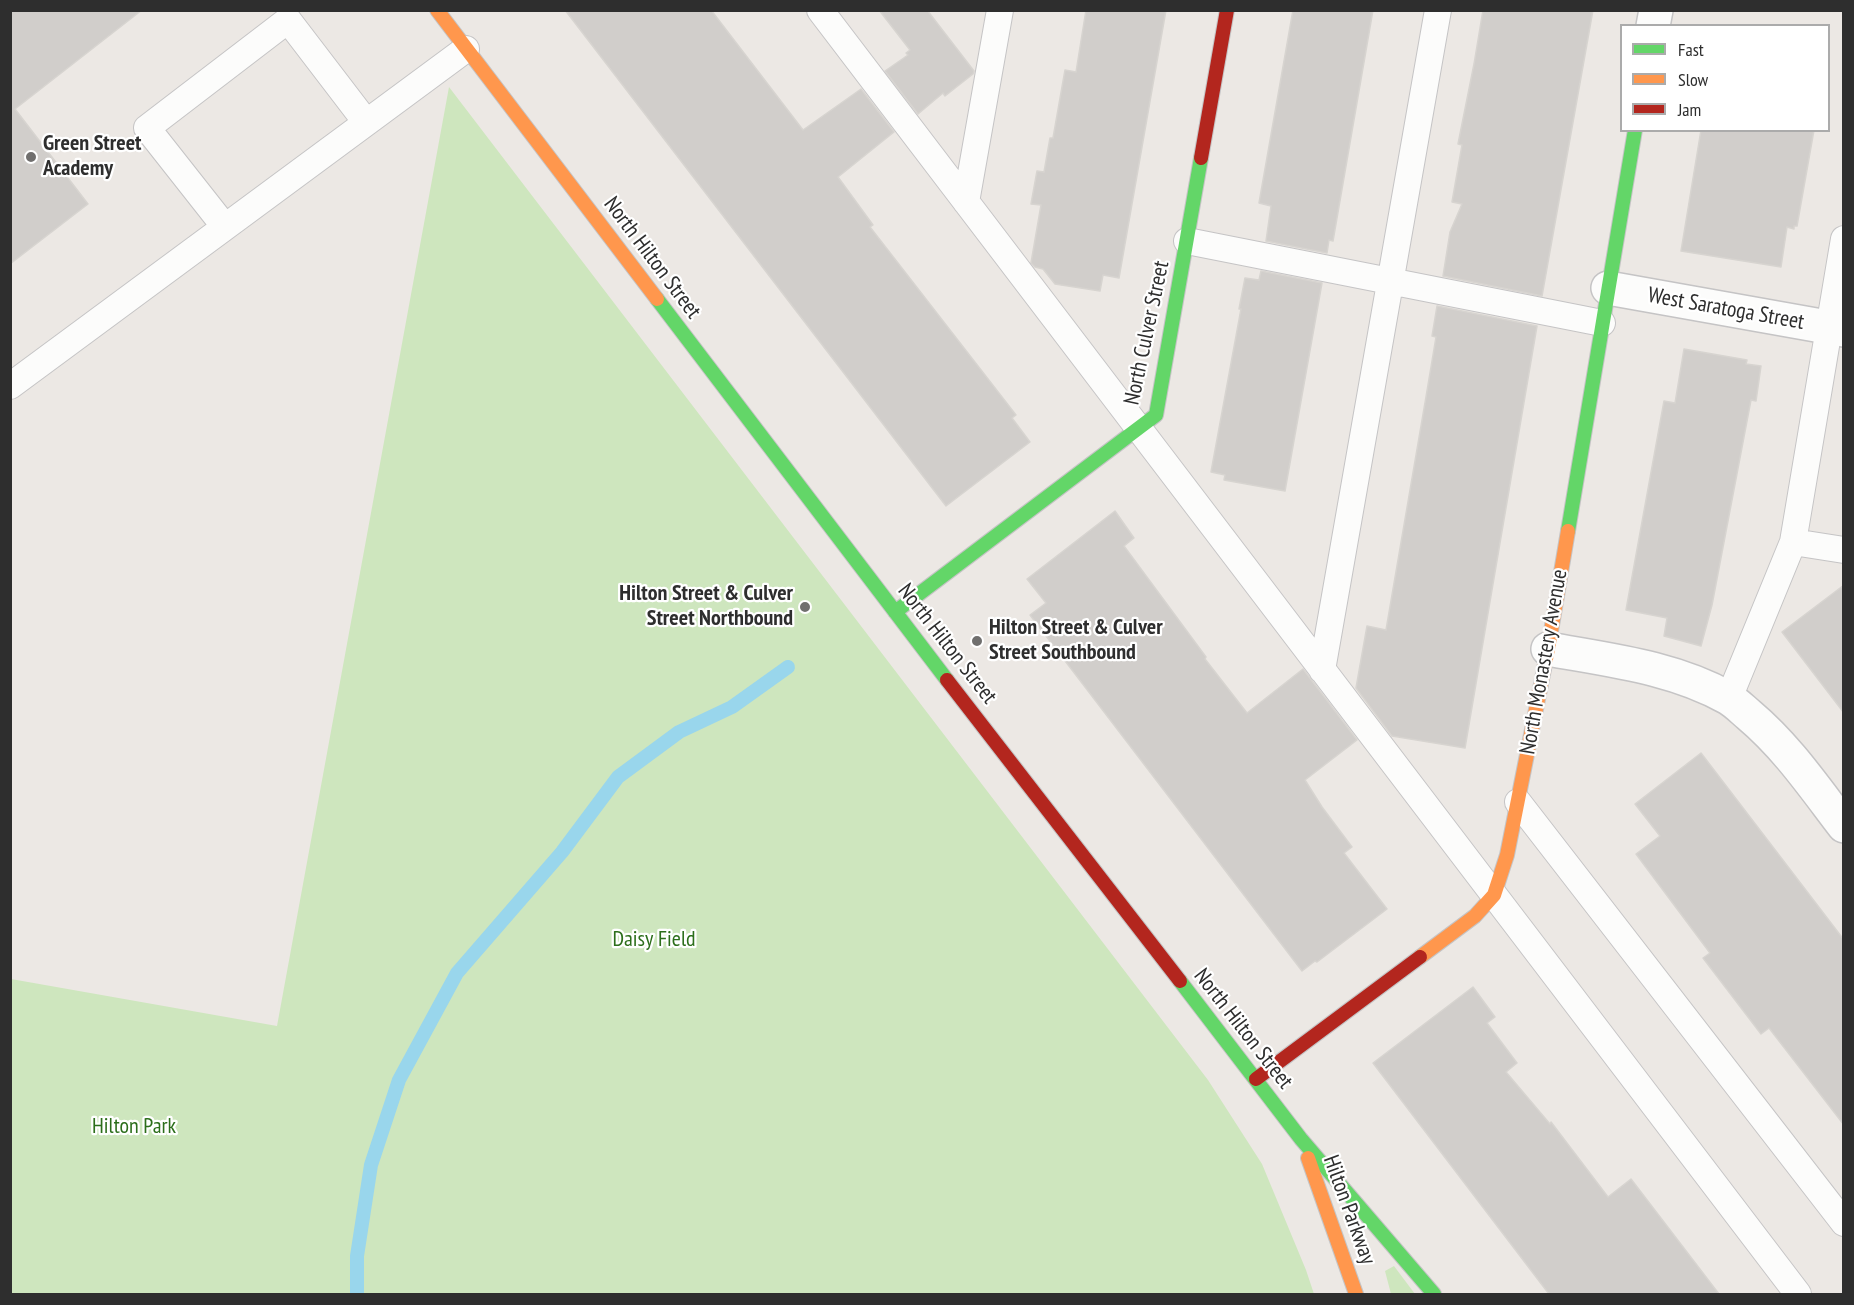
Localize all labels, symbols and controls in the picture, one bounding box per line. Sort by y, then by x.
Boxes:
legend [1620,24,1830,132]
text: Fast [1678,38,1704,61]
text: Slow [1678,68,1708,91]
text: Jam [1678,98,1701,121]
place label: Green Street Academy [43,131,141,182]
marker: Green Street Academy [24,150,38,164]
street label: North Hilton Street [598,192,706,324]
street label: North Culver Street [1119,259,1175,407]
street label: West Saratoga Street [1646,282,1806,336]
street label: North Monastery Avenue [1515,567,1573,757]
street label: North Hilton Street [892,579,1002,709]
place label: Hilton Street & Culver Street Northbound [619,581,793,632]
marker: Hilton Street & Culver Street Northbound [798,600,812,614]
place label: Hilton Street & Culver Street Southbound [989,615,1163,666]
marker: Hilton Street & Culver Street Southbound [970,634,984,648]
park label: Daisy Field [612,927,696,953]
street label: North Hilton Street [1188,964,1298,1094]
park label: Hilton Park [92,1114,176,1140]
street label: Hilton Parkway [1317,1152,1381,1268]

